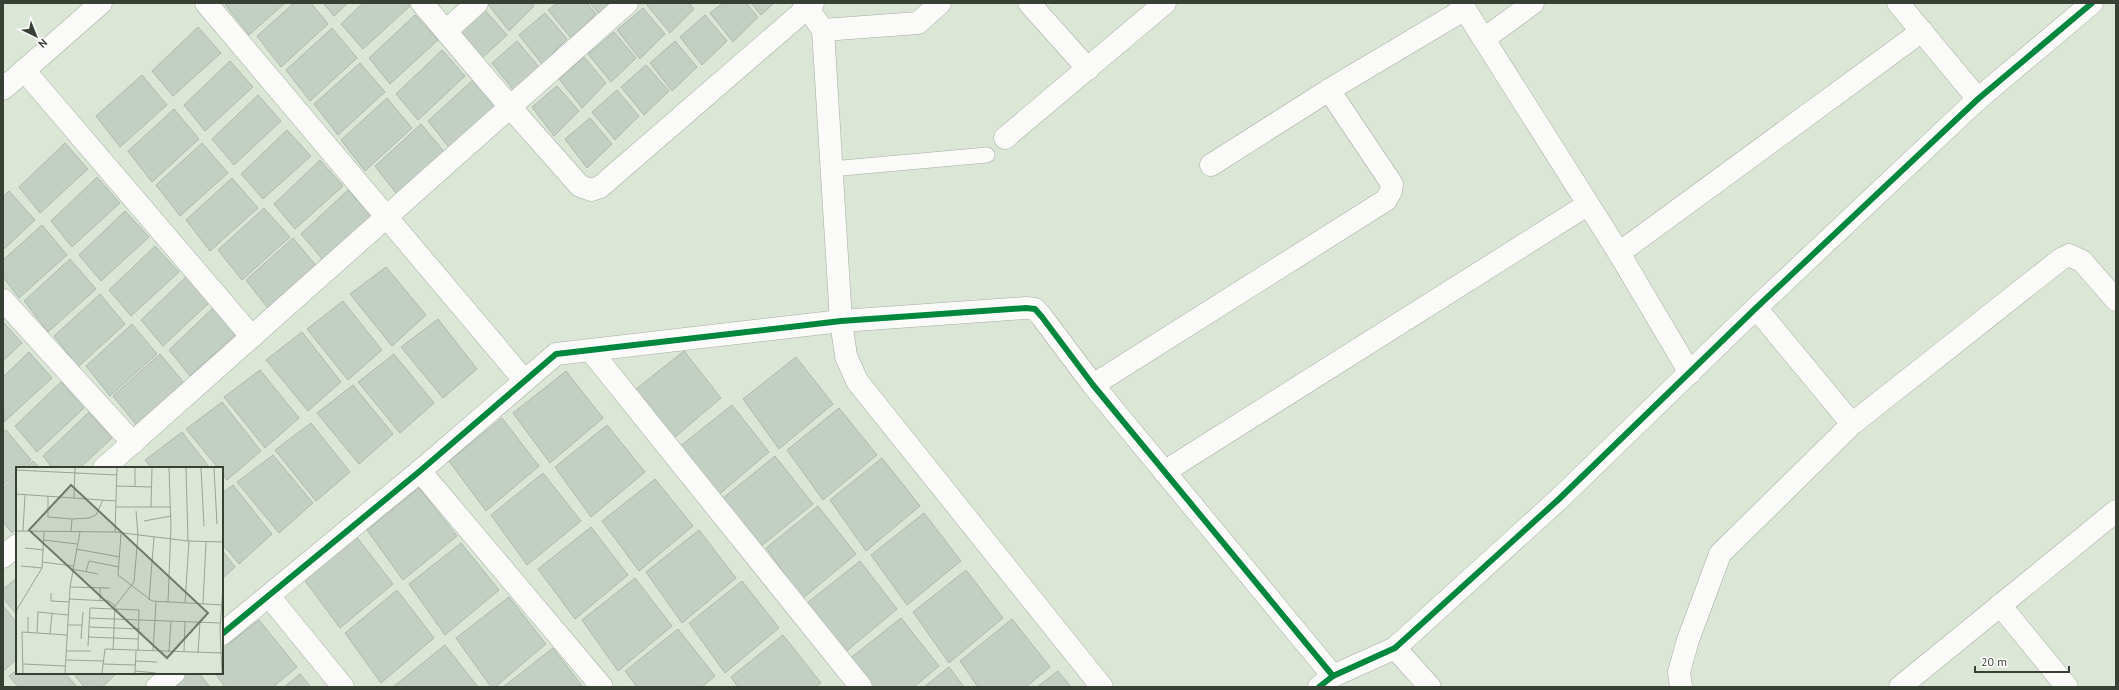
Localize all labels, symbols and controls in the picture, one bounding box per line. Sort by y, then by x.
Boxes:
north arrow [16,16,56,56]
text: N [35,36,50,51]
inset map [16,467,223,674]
scale bar [1975,648,2069,674]
text: 20 m [1981,654,2007,669]

